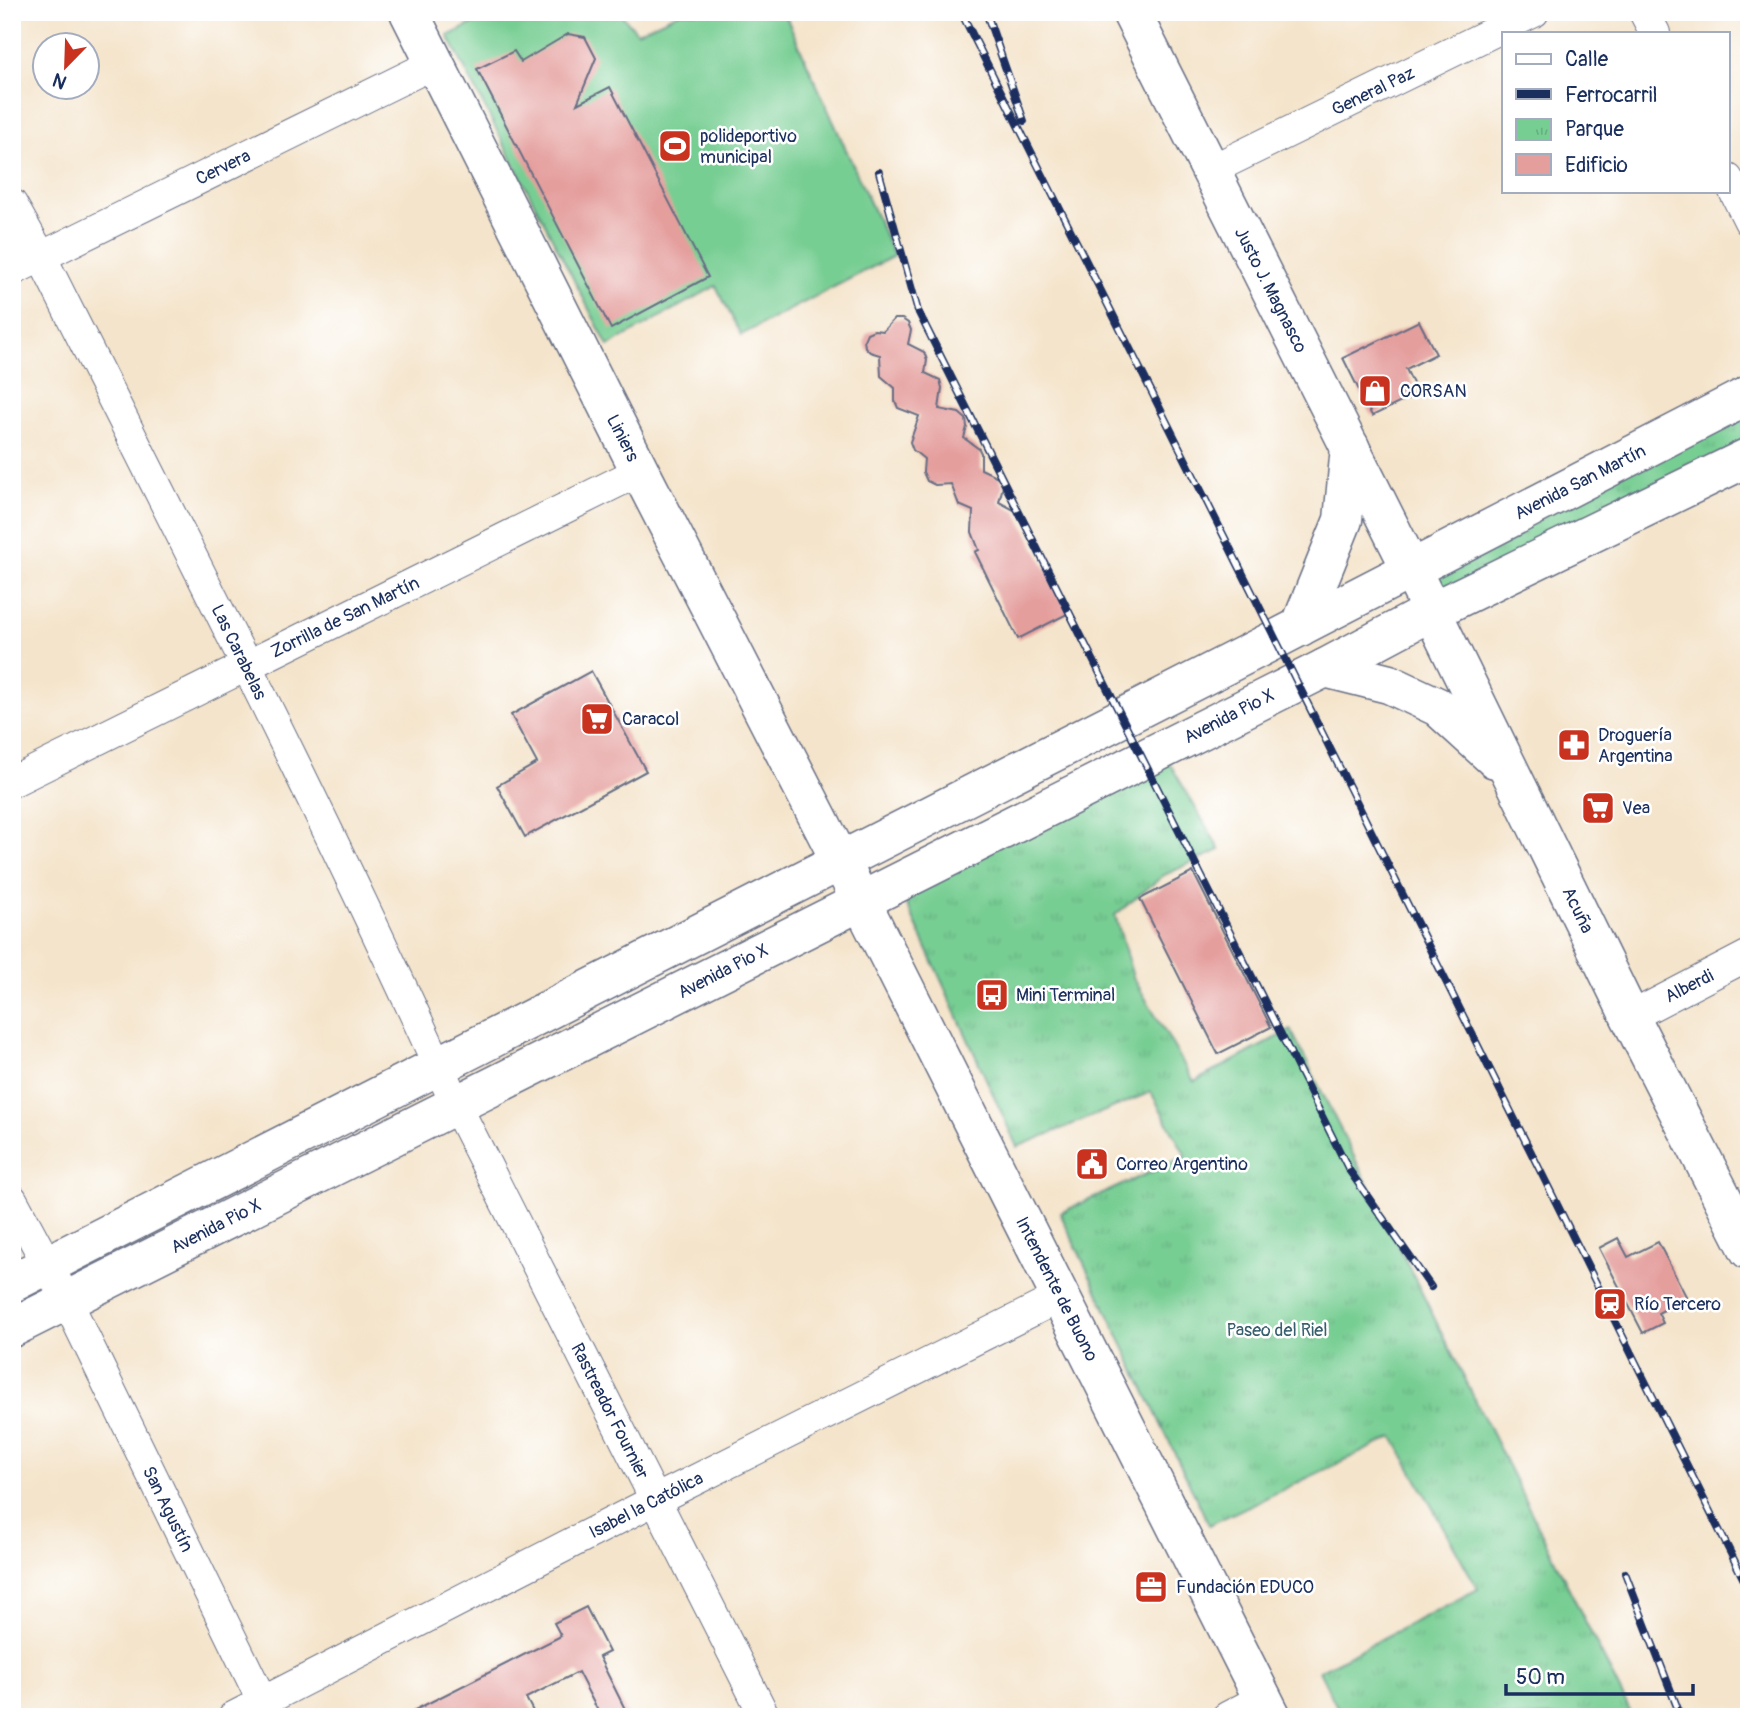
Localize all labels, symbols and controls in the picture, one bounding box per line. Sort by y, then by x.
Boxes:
north arrow [32,32,102,102]
legend [1502,32,1730,192]
text: Calle [1565,46,1609,73]
street label: General Paz [1328,62,1418,121]
text: N [49,67,70,94]
text: Ferrocarril [1565,82,1657,109]
text: Parque [1565,116,1624,143]
place label: polideportivo municipal [700,125,797,169]
sports icon: polideportivo municipal [656,127,694,165]
street label: Cervera [192,144,254,191]
text: Edificio [1565,152,1628,179]
street label: Justo J. Magnasco [1229,224,1312,357]
shop icon: CORSAN [1356,372,1394,410]
place label: CORSAN [1400,380,1467,403]
street label: Liniers [601,411,644,466]
street label: Avenida San Martín [1511,439,1650,525]
street label: Zorrilla de San Martín [267,571,423,663]
street label: Las Carabelas [206,601,272,704]
street label: Avenida Pio X [1180,684,1278,749]
supermarket icon: Caracol [578,700,616,738]
place label: Caracol [622,708,679,731]
place label: Droguería Argentina [1598,724,1673,768]
pharmacy icon: Droguería Argentina [1555,726,1593,764]
supermarket icon: Vea [1579,789,1617,827]
place label: Vea [1622,797,1650,820]
street label: Acuña [1557,883,1599,937]
street label: Avenida Pio X [674,939,772,1004]
street label: Alberdi [1661,964,1718,1008]
bus stop icon: Mini Terminal [973,976,1011,1014]
place label: Mini Terminal [1016,984,1115,1007]
public building icon: Correo Argentino [1073,1145,1111,1183]
place label: Correo Argentino [1116,1153,1248,1176]
street label: Avenida Pio X [167,1194,265,1259]
street label: Intendente de Buono [1010,1213,1103,1366]
station icon: Río Tercero [1591,1285,1629,1323]
place label: Río Tercero [1634,1293,1721,1316]
park label: Paseo del Riel [1227,1319,1327,1342]
street label: Rastreador Fournier [565,1339,654,1484]
street label: San Agustín [137,1462,198,1556]
street label: Isabel la Católica [585,1467,707,1544]
office icon: Fundación EDUCO [1132,1568,1170,1606]
place label: Fundación EDUCO [1176,1576,1314,1599]
scale bar [1506,1652,1693,1696]
text: 50 m [1516,1664,1565,1691]

